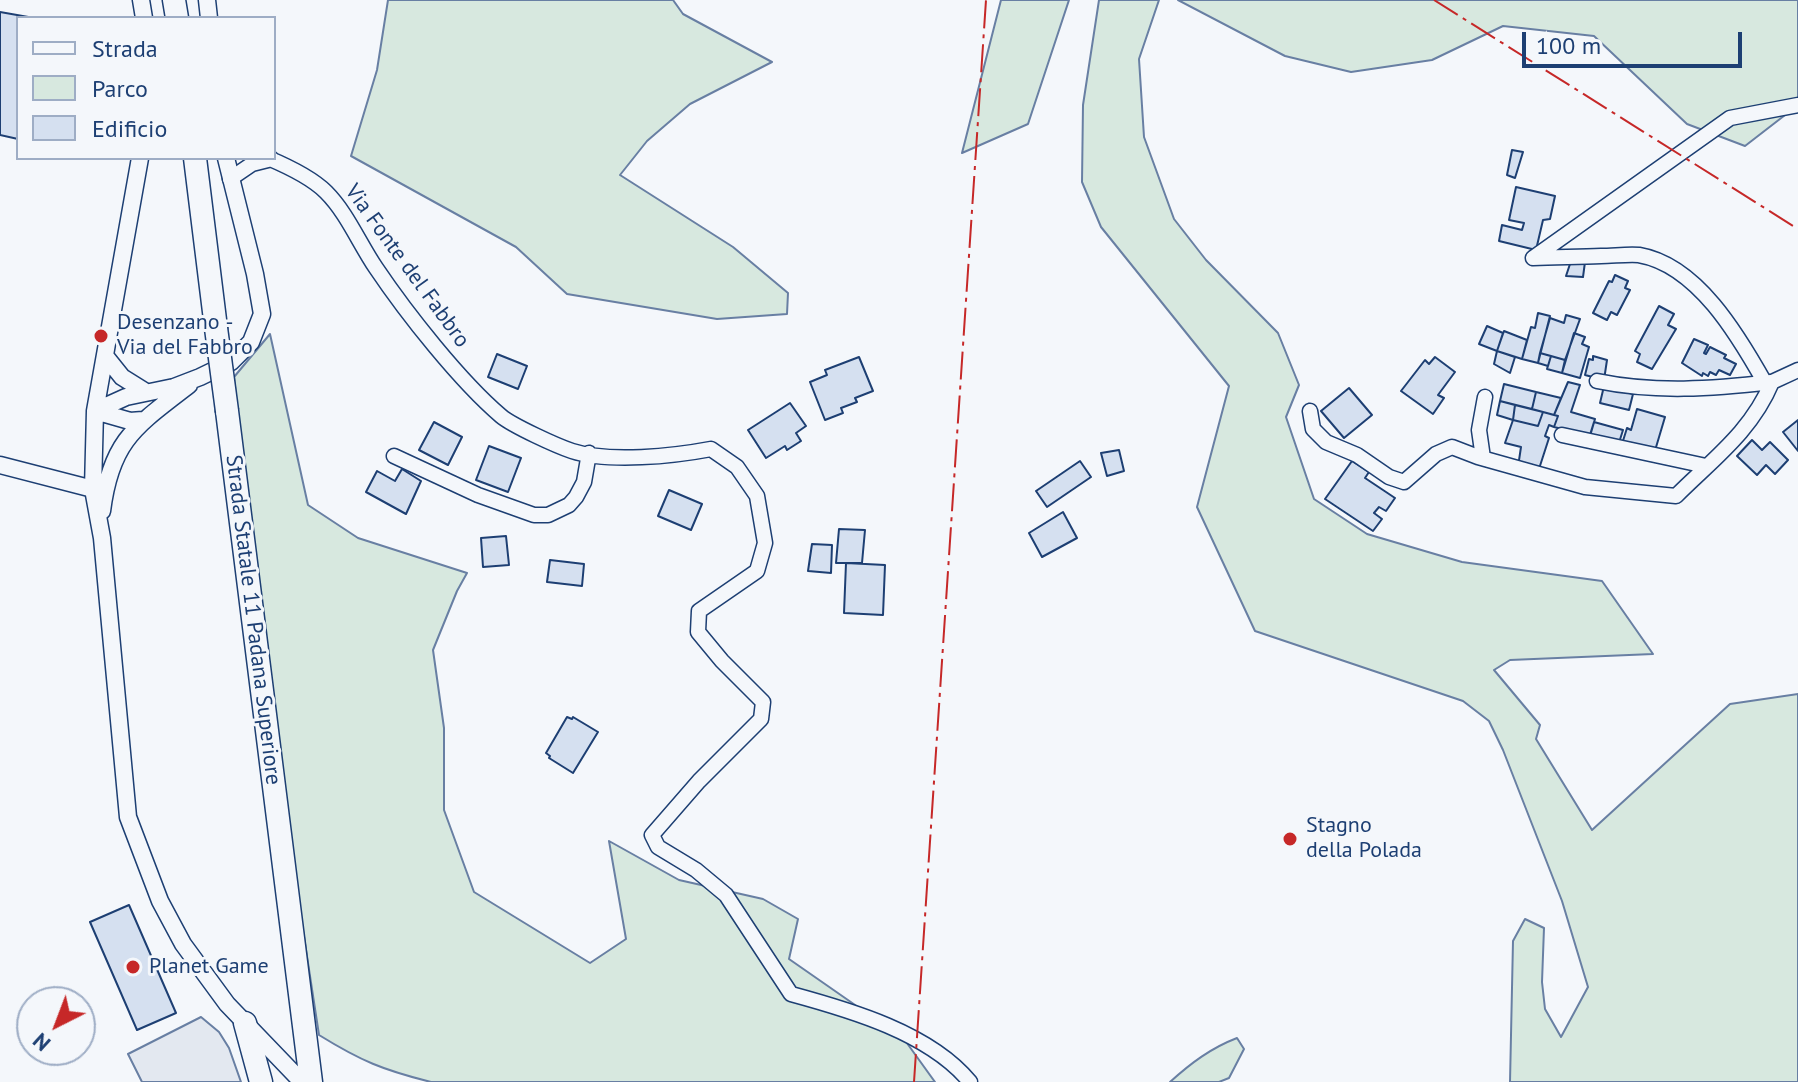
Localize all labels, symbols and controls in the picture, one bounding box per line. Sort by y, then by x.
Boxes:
legend [16,16,276,160]
scale bar [1526,16,1746,66]
text: 100 m [1536,30,1601,61]
text: Strada [92,33,158,64]
text: Parco [92,73,148,104]
text: Edificio [92,113,167,144]
street label: Via Fonte del Fabbro [339,179,475,353]
place label: Desenzano - Via del Fabbro [117,310,253,362]
marker: Desenzano - Via del Fabbro [92,327,110,345]
street label: Strada Statale 11 Padana Superiore [220,453,286,787]
place label: Stagno della Polada [1306,813,1422,864]
marker: Stagno della Polada [1281,830,1299,848]
place label: Planet Game [149,954,269,980]
marker: Planet Game [124,958,142,976]
north arrow [16,986,96,1066]
text: N [27,1027,56,1058]

